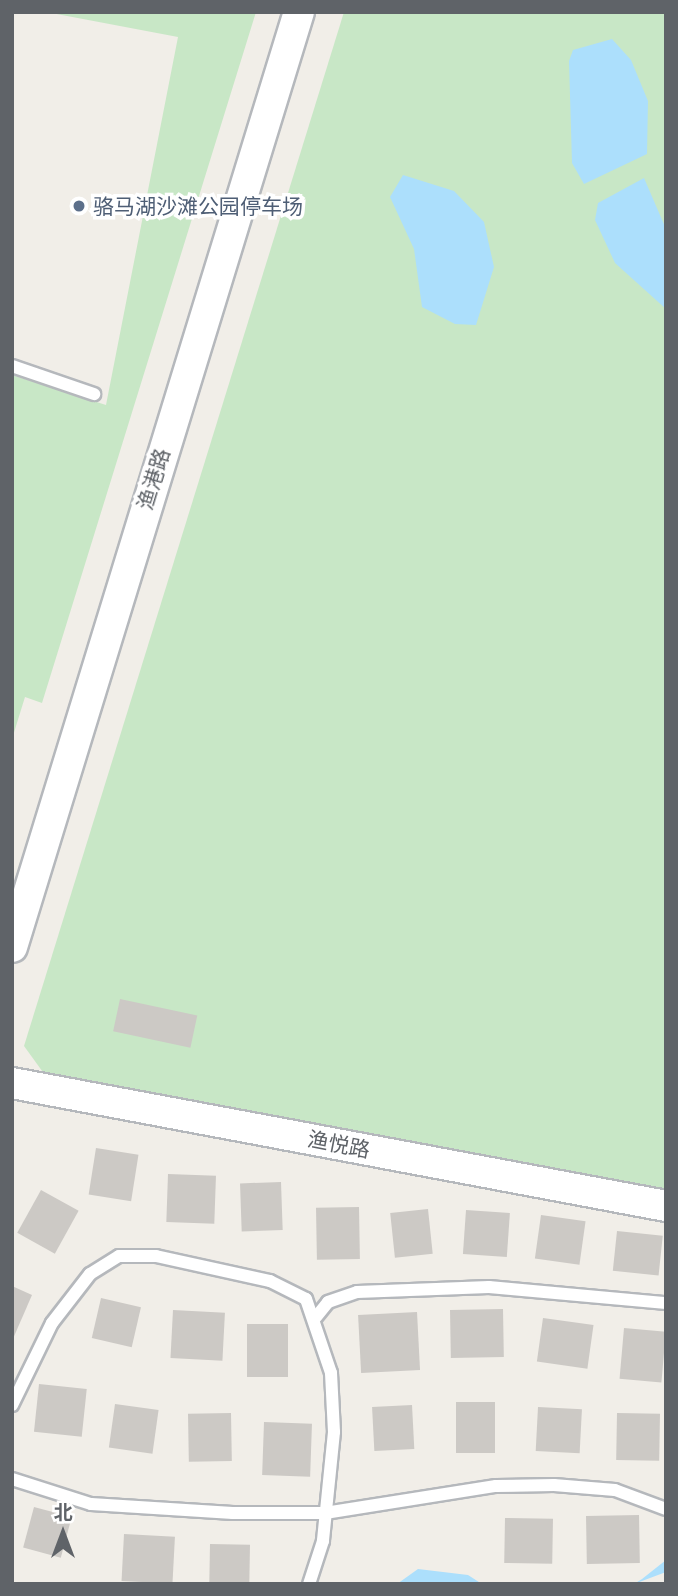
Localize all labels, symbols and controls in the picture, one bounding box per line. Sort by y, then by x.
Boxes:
place label: 骆马湖沙滩公园停车场 [93,193,303,219]
marker: 骆马湖沙滩公园停车场 [71,198,87,214]
street label: 渔港路 [132,445,174,513]
street label: 渔悦路 [306,1126,372,1162]
north arrow [28,1498,98,1568]
text: 北 [53,1500,73,1524]

